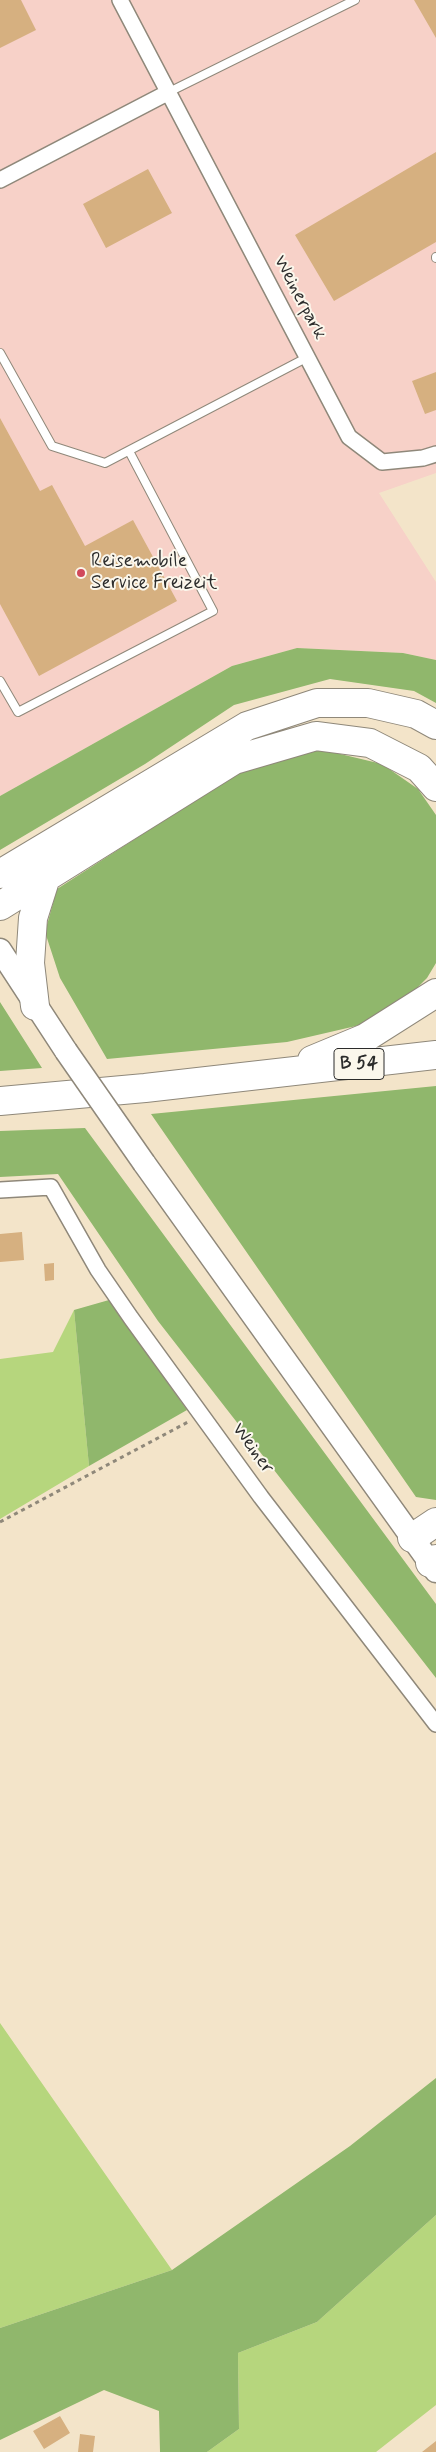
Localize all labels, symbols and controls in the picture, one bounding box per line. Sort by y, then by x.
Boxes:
street label: Weinerpark [267,252,331,344]
place label: Reisemobile Service Freizeit [91,551,217,595]
marker: Reisemobile Service Freizeit [75,567,87,579]
road number: B 54 [334,1048,384,1080]
street label: Weiner [226,1419,278,1479]

